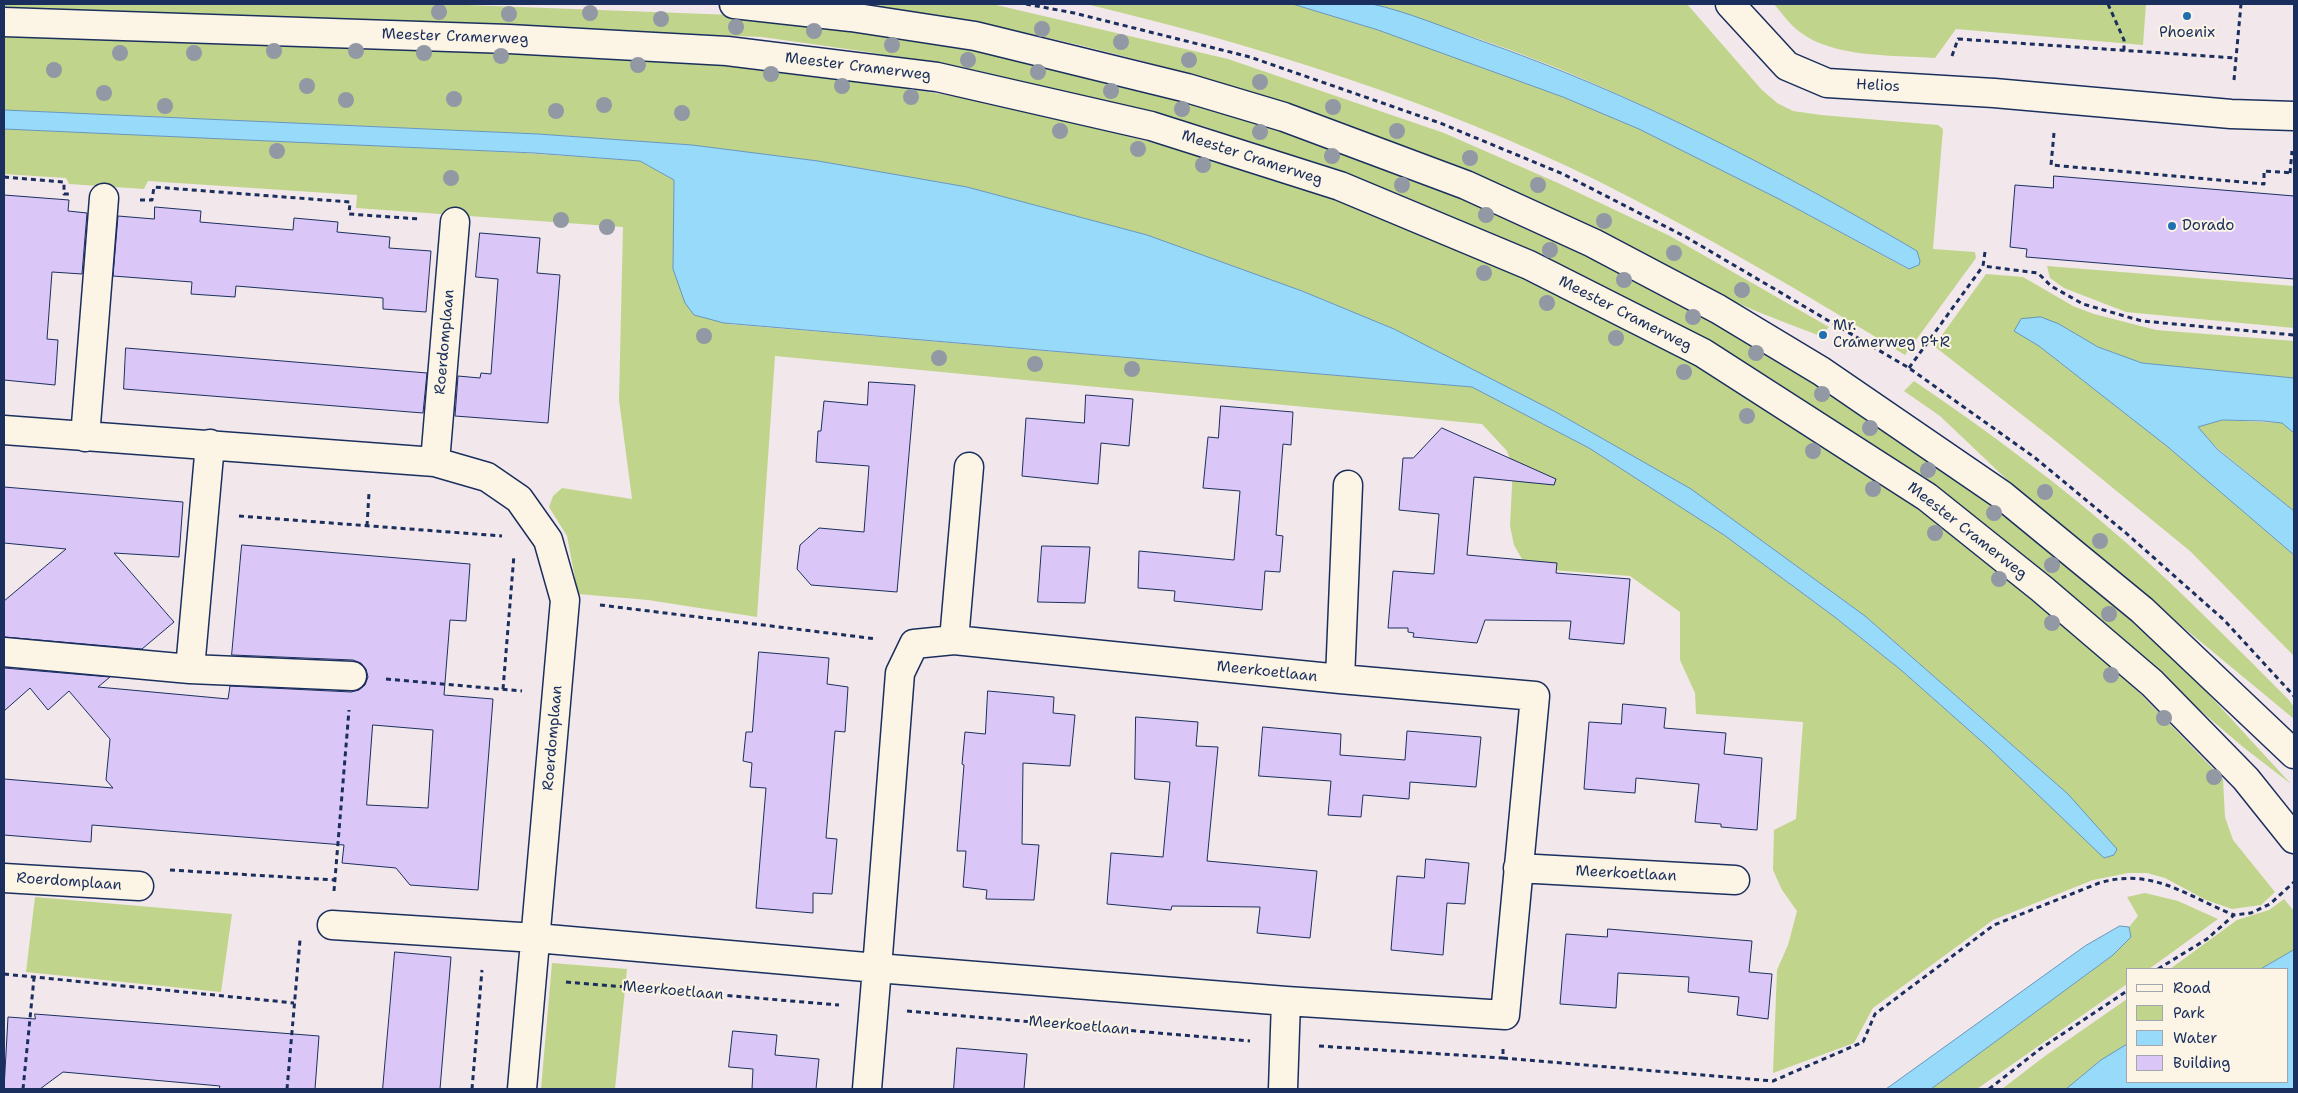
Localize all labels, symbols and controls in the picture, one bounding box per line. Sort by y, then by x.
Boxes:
marker: Phoenix [2181,10,2193,22]
place label: Phoenix [2159,24,2215,42]
street label: Meester Cramerweg [381,25,529,49]
street label: Meester Cramerweg [784,49,932,85]
street label: Helios [1856,76,1900,96]
street label: Meester Cramerweg [1179,127,1325,189]
place label: Dorado [2182,217,2234,235]
marker: Dorado [2166,220,2178,232]
street label: Meester Cramerweg [1555,273,1695,355]
street label: Roerdomplaan [431,289,459,395]
place label: Mr. Cramerweg P+R [1833,317,1950,352]
marker: Mr. Cramerweg P+R [1817,329,1829,341]
street label: Meester Cramerweg [1904,479,2030,583]
street label: Meerkoetlaan [1216,658,1318,686]
street label: Roerdomplaan [539,685,567,791]
street label: Meerkoetlaan [1575,862,1677,886]
street label: Roerdomplaan [16,869,122,895]
legend [2126,968,2288,1083]
street label: Meerkoetlaan [622,978,724,1004]
text: Road [2173,978,2211,998]
text: Park [2173,1003,2205,1023]
street label: Meerkoetlaan [1028,1013,1130,1039]
text: Water [2173,1028,2217,1048]
text: Building [2173,1053,2230,1073]

